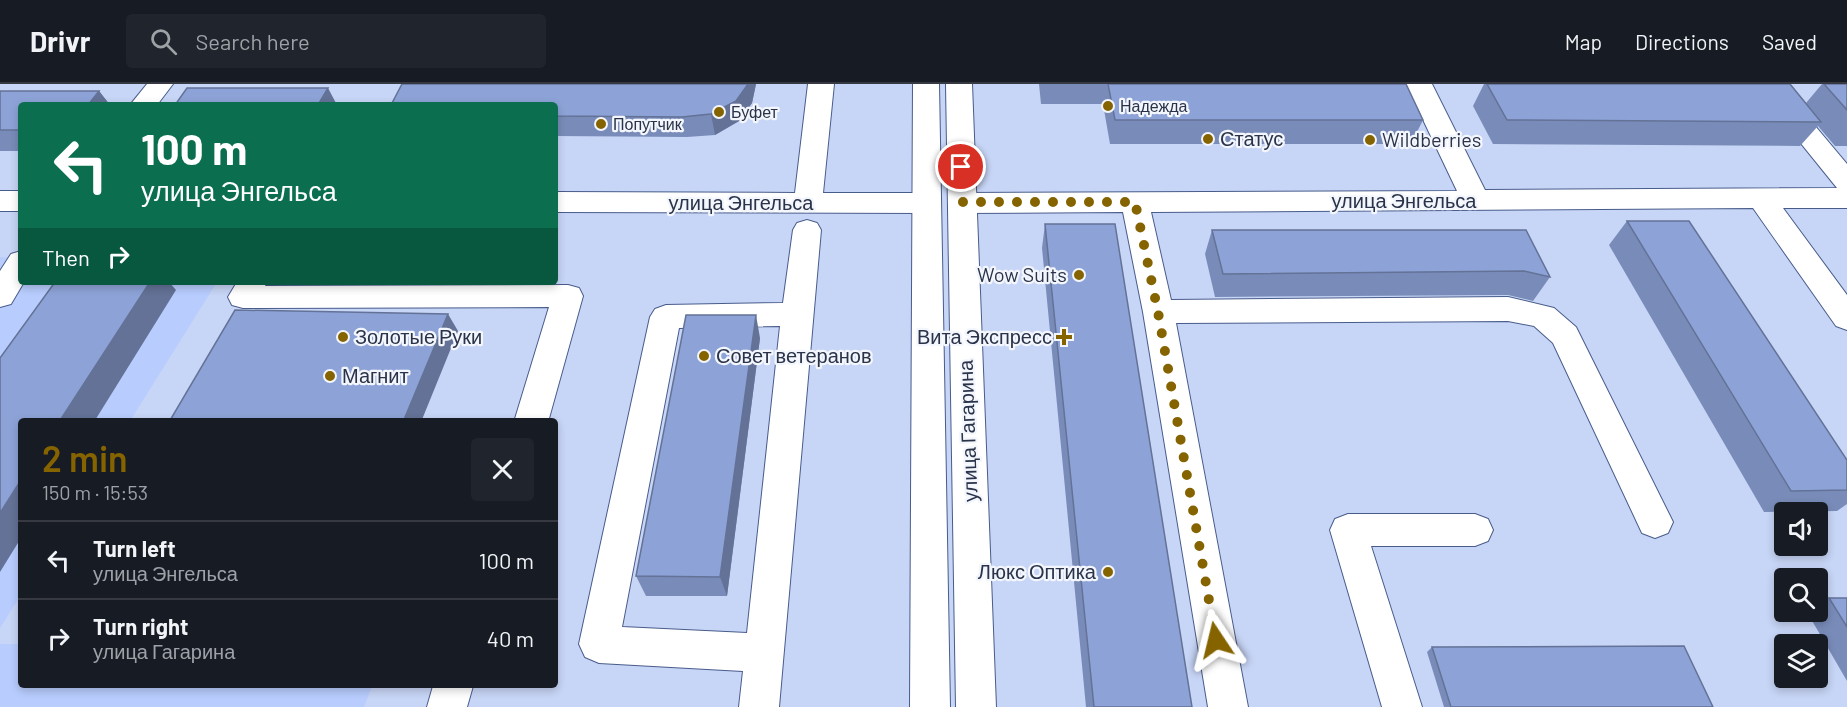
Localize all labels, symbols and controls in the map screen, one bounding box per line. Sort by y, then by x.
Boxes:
search box [126,14,546,68]
text: Drivr [30,24,90,58]
icon: search [147,25,180,58]
text: Search here [195,28,310,54]
text: Map [1565,29,1602,54]
text: Directions [1635,29,1729,54]
text: Saved [1762,29,1817,54]
place label: Надежда [1120,96,1188,115]
marker: Надежда [1101,99,1115,113]
place label: Буфет [731,102,779,121]
marker: Буфет [712,105,726,119]
place label: Попутчик [613,114,683,133]
marker: Попутчик [594,117,608,131]
text: 100 m [141,123,247,173]
icon: left [42,126,120,204]
place label: Статус [1220,126,1283,150]
place label: Wildberries [1382,127,1481,151]
marker: Статус [1201,132,1215,146]
marker: Wildberries [1363,133,1377,147]
pin [935,141,986,192]
icon: arrive [944,150,977,183]
text: улица Энгельса [141,174,337,206]
street label: улица Энгельса [1332,188,1477,212]
street label: улица Энгельса [669,190,814,214]
icon: right [102,240,135,273]
text: Then [42,244,90,270]
place label: Wow Suits [977,262,1067,286]
marker: Wow Suits [1072,268,1086,282]
place label: Золотые Руки [355,324,482,348]
place label: Вита Экспресс [917,324,1052,348]
marker: Золотые Руки [336,330,350,344]
marker: Вита Экспресс [1057,330,1071,344]
place label: Совет ветеранов [716,343,872,367]
marker: Совет ветеранов [697,349,711,363]
street label: улица Гагарина [952,359,981,503]
place label: Магнит [342,363,409,387]
marker: Магнит [323,369,337,383]
text: 2 min [42,436,128,479]
button: close [471,438,534,501]
text: 150 m · 15:53 [42,480,148,504]
map controls [1774,502,1828,688]
button: sound [1774,502,1828,556]
text: Turn left [93,535,176,561]
icon: left [42,544,75,577]
text: 100 m [479,547,534,573]
place label: Люкс Оптика [978,559,1097,583]
text: улица Энгельса [93,561,238,585]
marker: Люкс Оптика [1101,565,1115,579]
button: search [1774,568,1828,622]
position arrow [1184,608,1248,672]
text: Turn right [93,613,188,639]
icon: right [42,622,75,655]
text: 40 m [487,625,534,651]
button: layers [1774,634,1828,688]
text: улица Гагарина [93,639,235,663]

